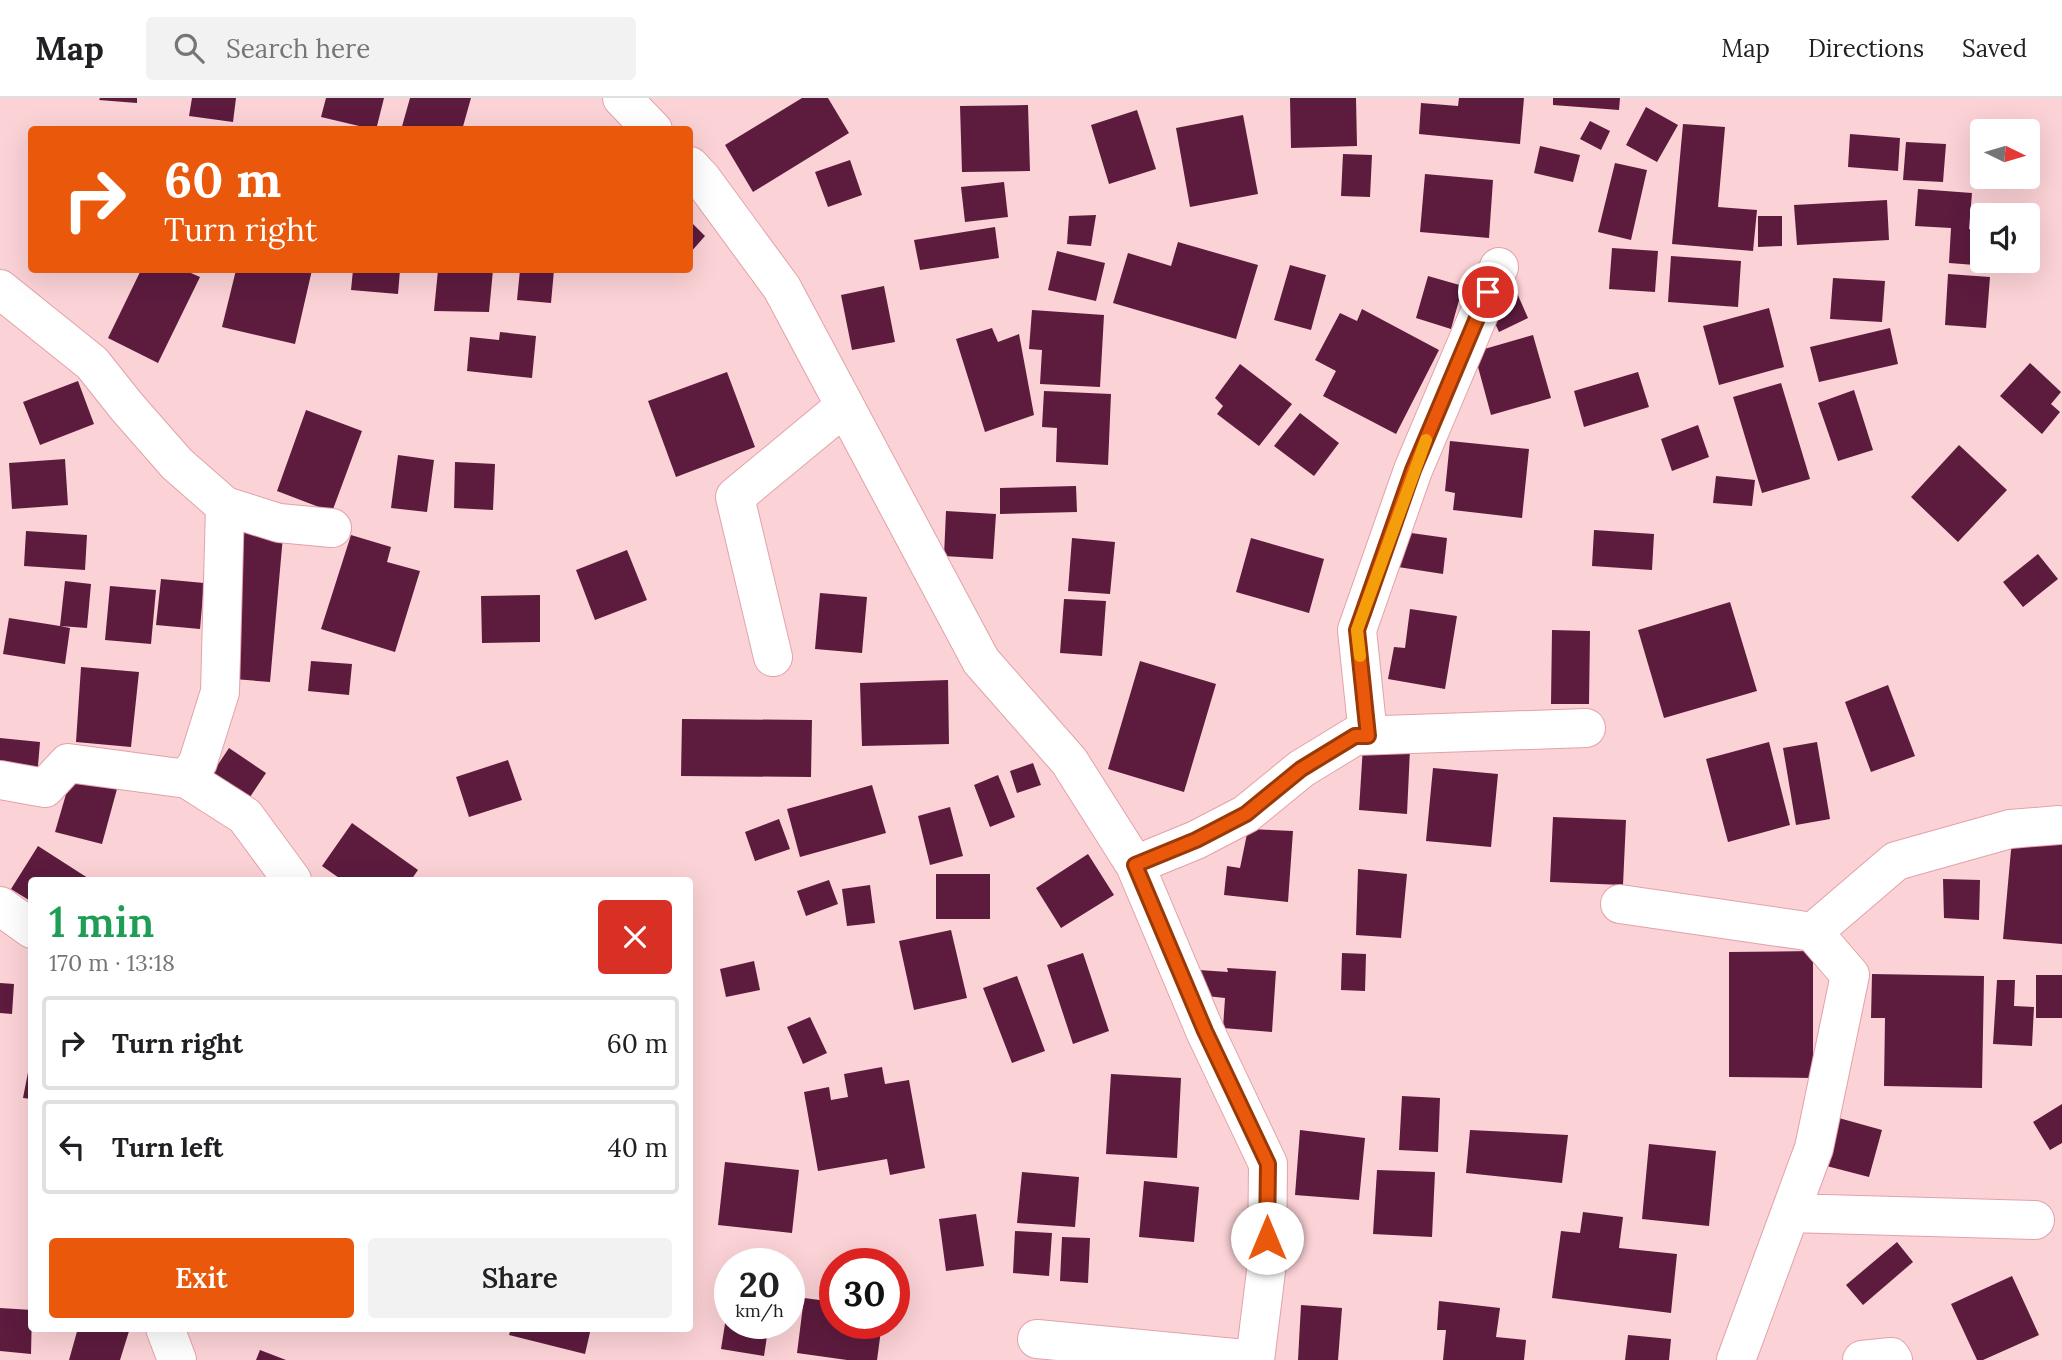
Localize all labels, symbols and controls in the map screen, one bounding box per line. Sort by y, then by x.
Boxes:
search box [146,17,636,80]
text: Map [35,27,104,69]
icon: search [170,29,208,67]
text: Search here [226,32,370,65]
text: Map [1721,33,1770,64]
text: Directions [1808,33,1924,64]
text: Saved [1962,33,2027,64]
north arrow [1970,119,2040,189]
map controls [1970,119,2040,273]
text: 60 m [164,148,281,210]
icon: right [49,154,140,245]
button: sound [1970,203,2040,273]
text: Turn right [164,209,317,250]
pin [1458,262,1518,322]
icon: arrive [1469,273,1507,311]
text: 1 min [49,895,154,949]
button: close [598,900,672,974]
text: 170 m · 13:18 [49,948,175,977]
icon: right [53,1024,91,1062]
text: Turn right [112,1027,243,1060]
text: 60 m [607,1027,668,1060]
icon: left [53,1128,91,1166]
text: Turn left [112,1131,223,1164]
text: 40 m [608,1131,668,1164]
position arrow [1230,1201,1304,1275]
button: Exit [49,1238,354,1318]
button: Share [368,1238,672,1318]
speed limit sign: 30 [819,1248,910,1339]
text: 20 [739,1262,780,1307]
text: km/h [735,1299,784,1322]

